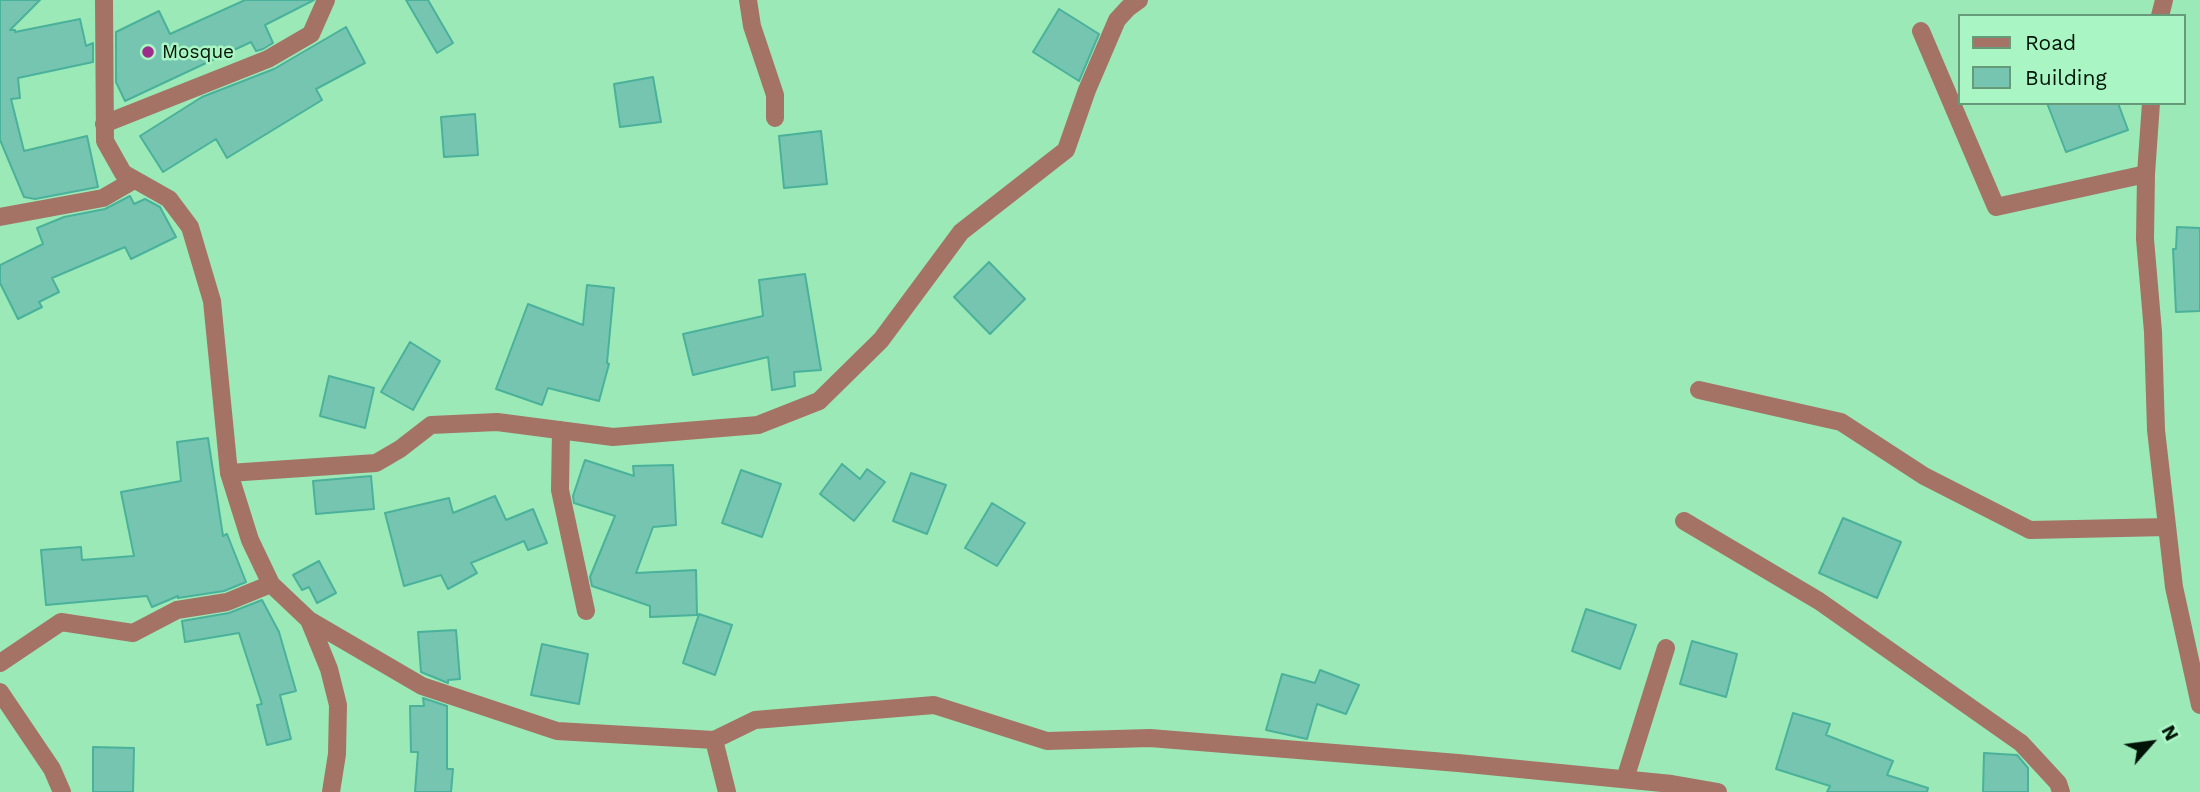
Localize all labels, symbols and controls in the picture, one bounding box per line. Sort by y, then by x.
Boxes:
legend [1958,14,2186,105]
text: Road [2025,30,2076,55]
place label: Mosque [162,41,234,63]
marker: Mosque [140,44,156,60]
text: Building [2025,65,2107,90]
north arrow [2116,708,2186,778]
text: N [2157,721,2183,745]

